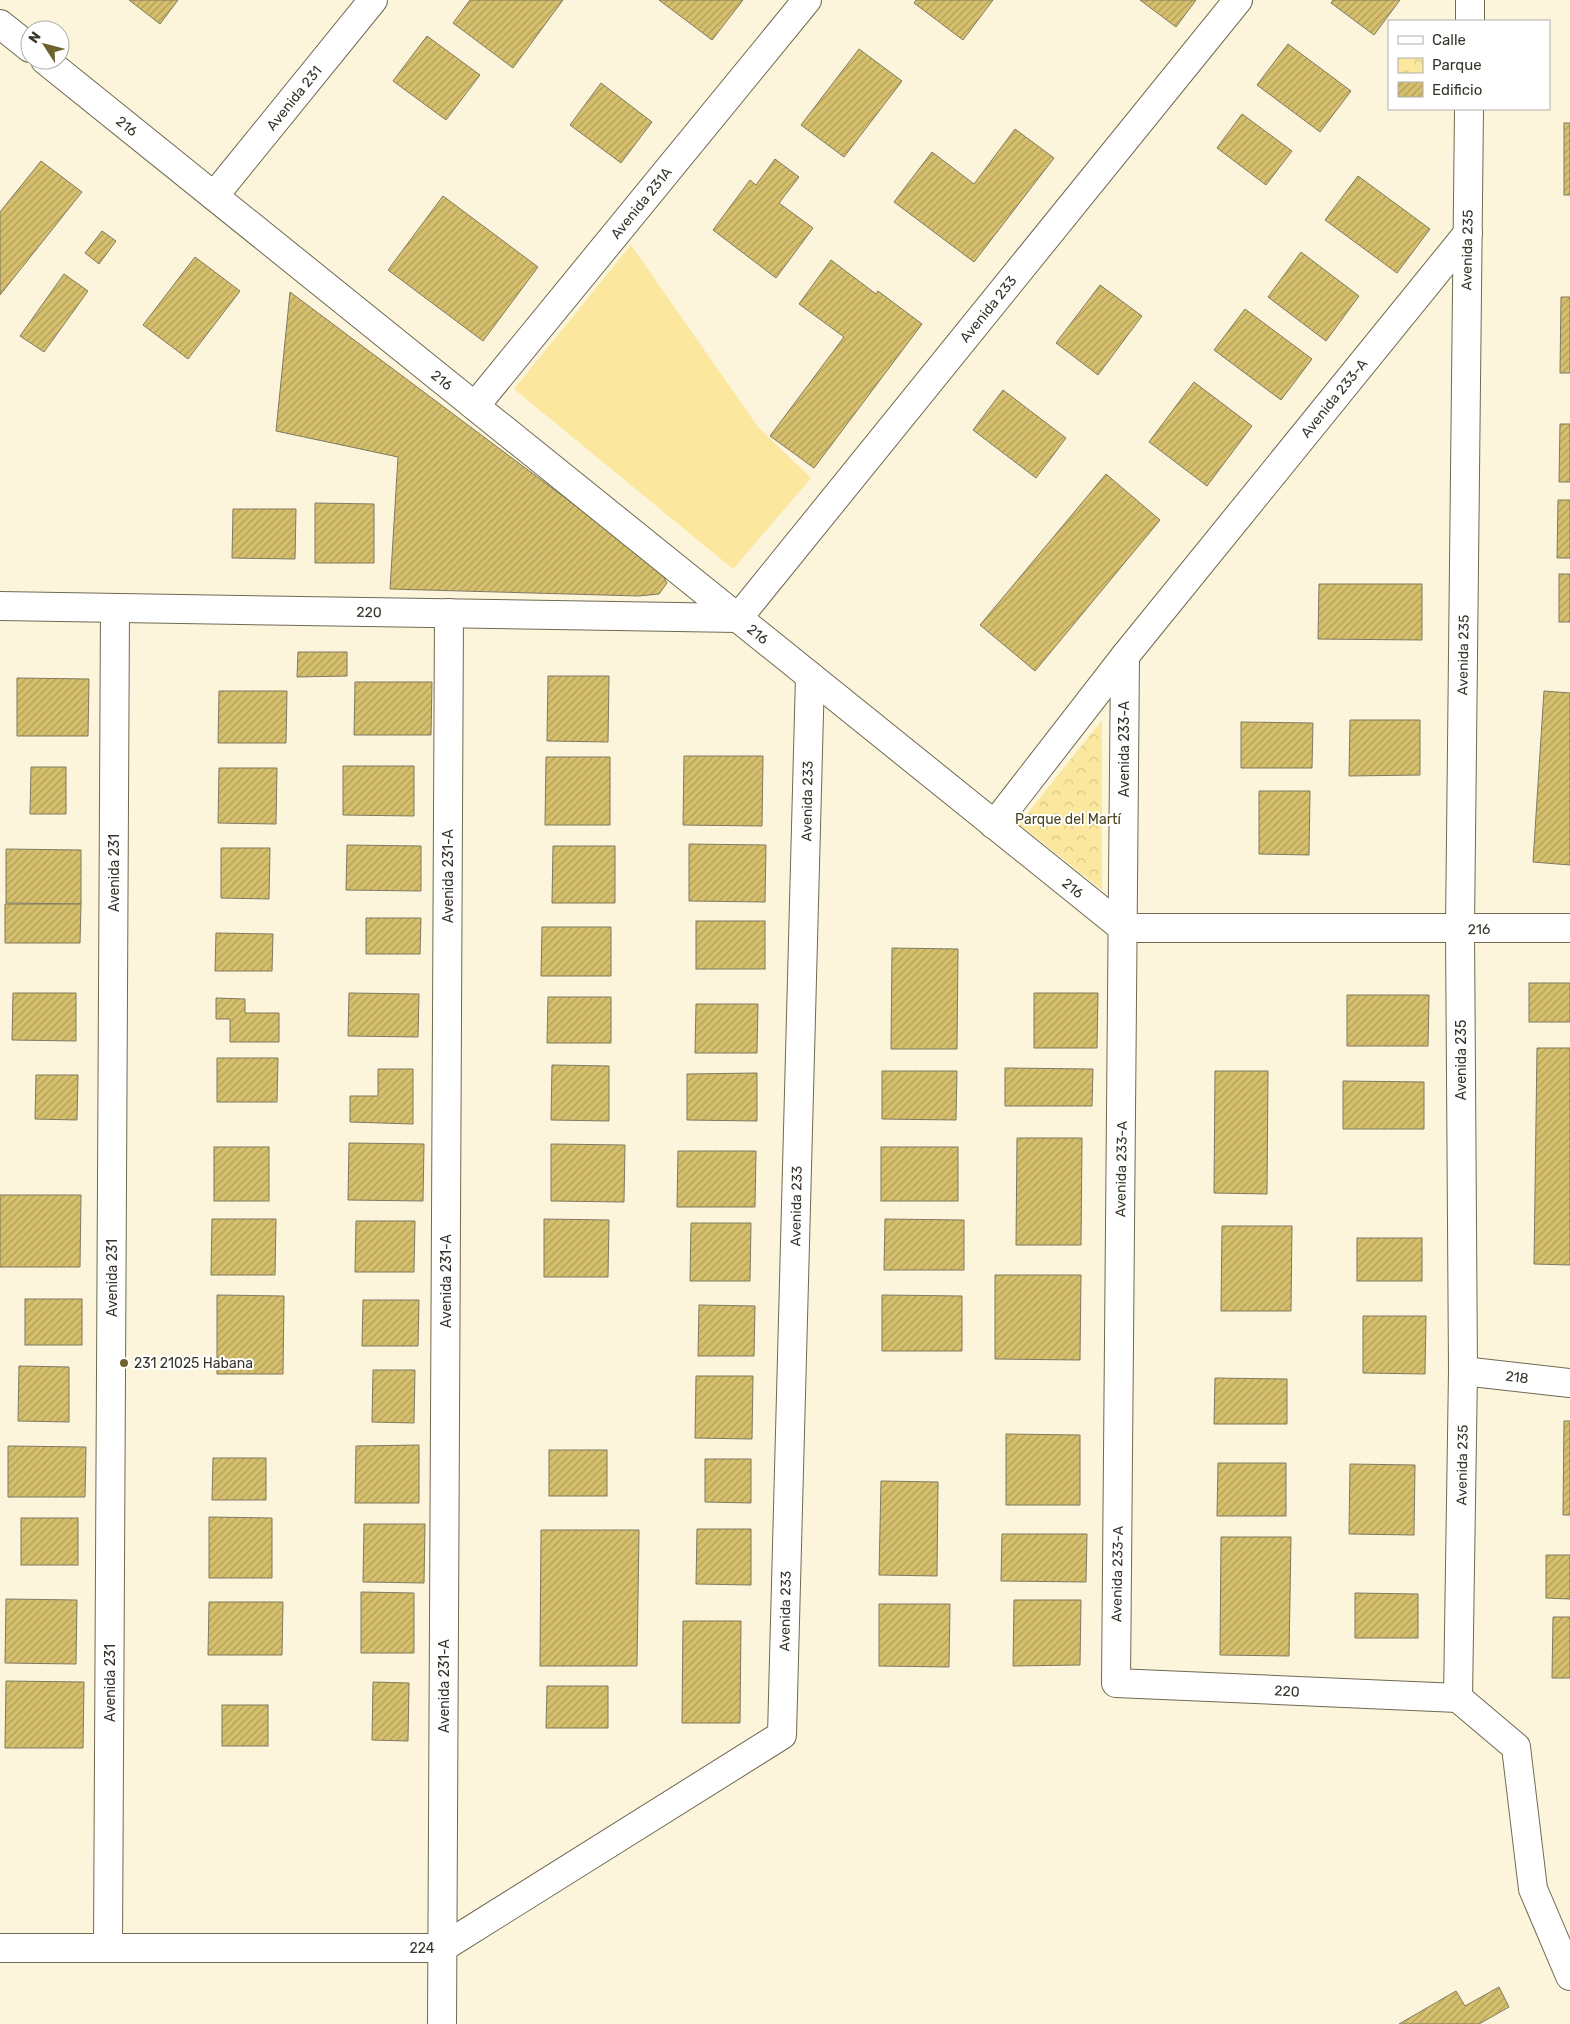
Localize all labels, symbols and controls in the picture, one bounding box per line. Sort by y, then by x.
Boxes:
north arrow [20,20,70,70]
legend [1388,20,1550,110]
text: N [25,29,45,47]
text: Calle [1432,31,1466,49]
text: Parque [1432,56,1482,74]
street label: Avenida 231 [263,63,326,134]
text: Edificio [1432,81,1482,99]
street label: 216 [113,113,141,140]
street label: Avenida 231A [607,164,676,243]
street label: Avenida 235 [1458,210,1477,290]
street label: Avenida 233 [956,273,1020,346]
street label: Avenida 233-A [1297,355,1372,441]
street label: 216 [428,367,456,394]
street label: 220 [356,604,382,621]
street label: Avenida 235 [1454,615,1473,695]
street label: 216 [744,621,772,648]
street label: Avenida 233-A [1116,700,1133,797]
street label: Avenida 233 [798,761,817,842]
park label: Parque del Martí [1015,811,1122,828]
street label: Avenida 231-A [440,828,457,923]
street label: Avenida 231 [106,834,123,912]
street label: 216 [1059,875,1087,902]
street label: 216 [1468,921,1490,938]
street label: Avenida 235 [1453,1020,1470,1100]
street label: Avenida 233-A [1112,1120,1131,1217]
street label: Avenida 233 [787,1166,806,1247]
street label: Avenida 231-A [438,1233,455,1328]
street label: Avenida 231 [104,1239,121,1317]
place label: 231 21025 Habana [134,1355,253,1372]
marker: 231 21025 Habana [118,1357,130,1369]
street label: 218 [1504,1368,1530,1387]
street label: Avenida 235 [1453,1425,1472,1505]
street label: Avenida 233-A [1108,1525,1127,1622]
street label: Avenida 233 [776,1571,795,1652]
street label: Avenida 231-A [436,1638,453,1733]
street label: Avenida 231 [102,1644,119,1722]
street label: 220 [1274,1682,1300,1701]
street label: 224 [410,1940,435,1957]

